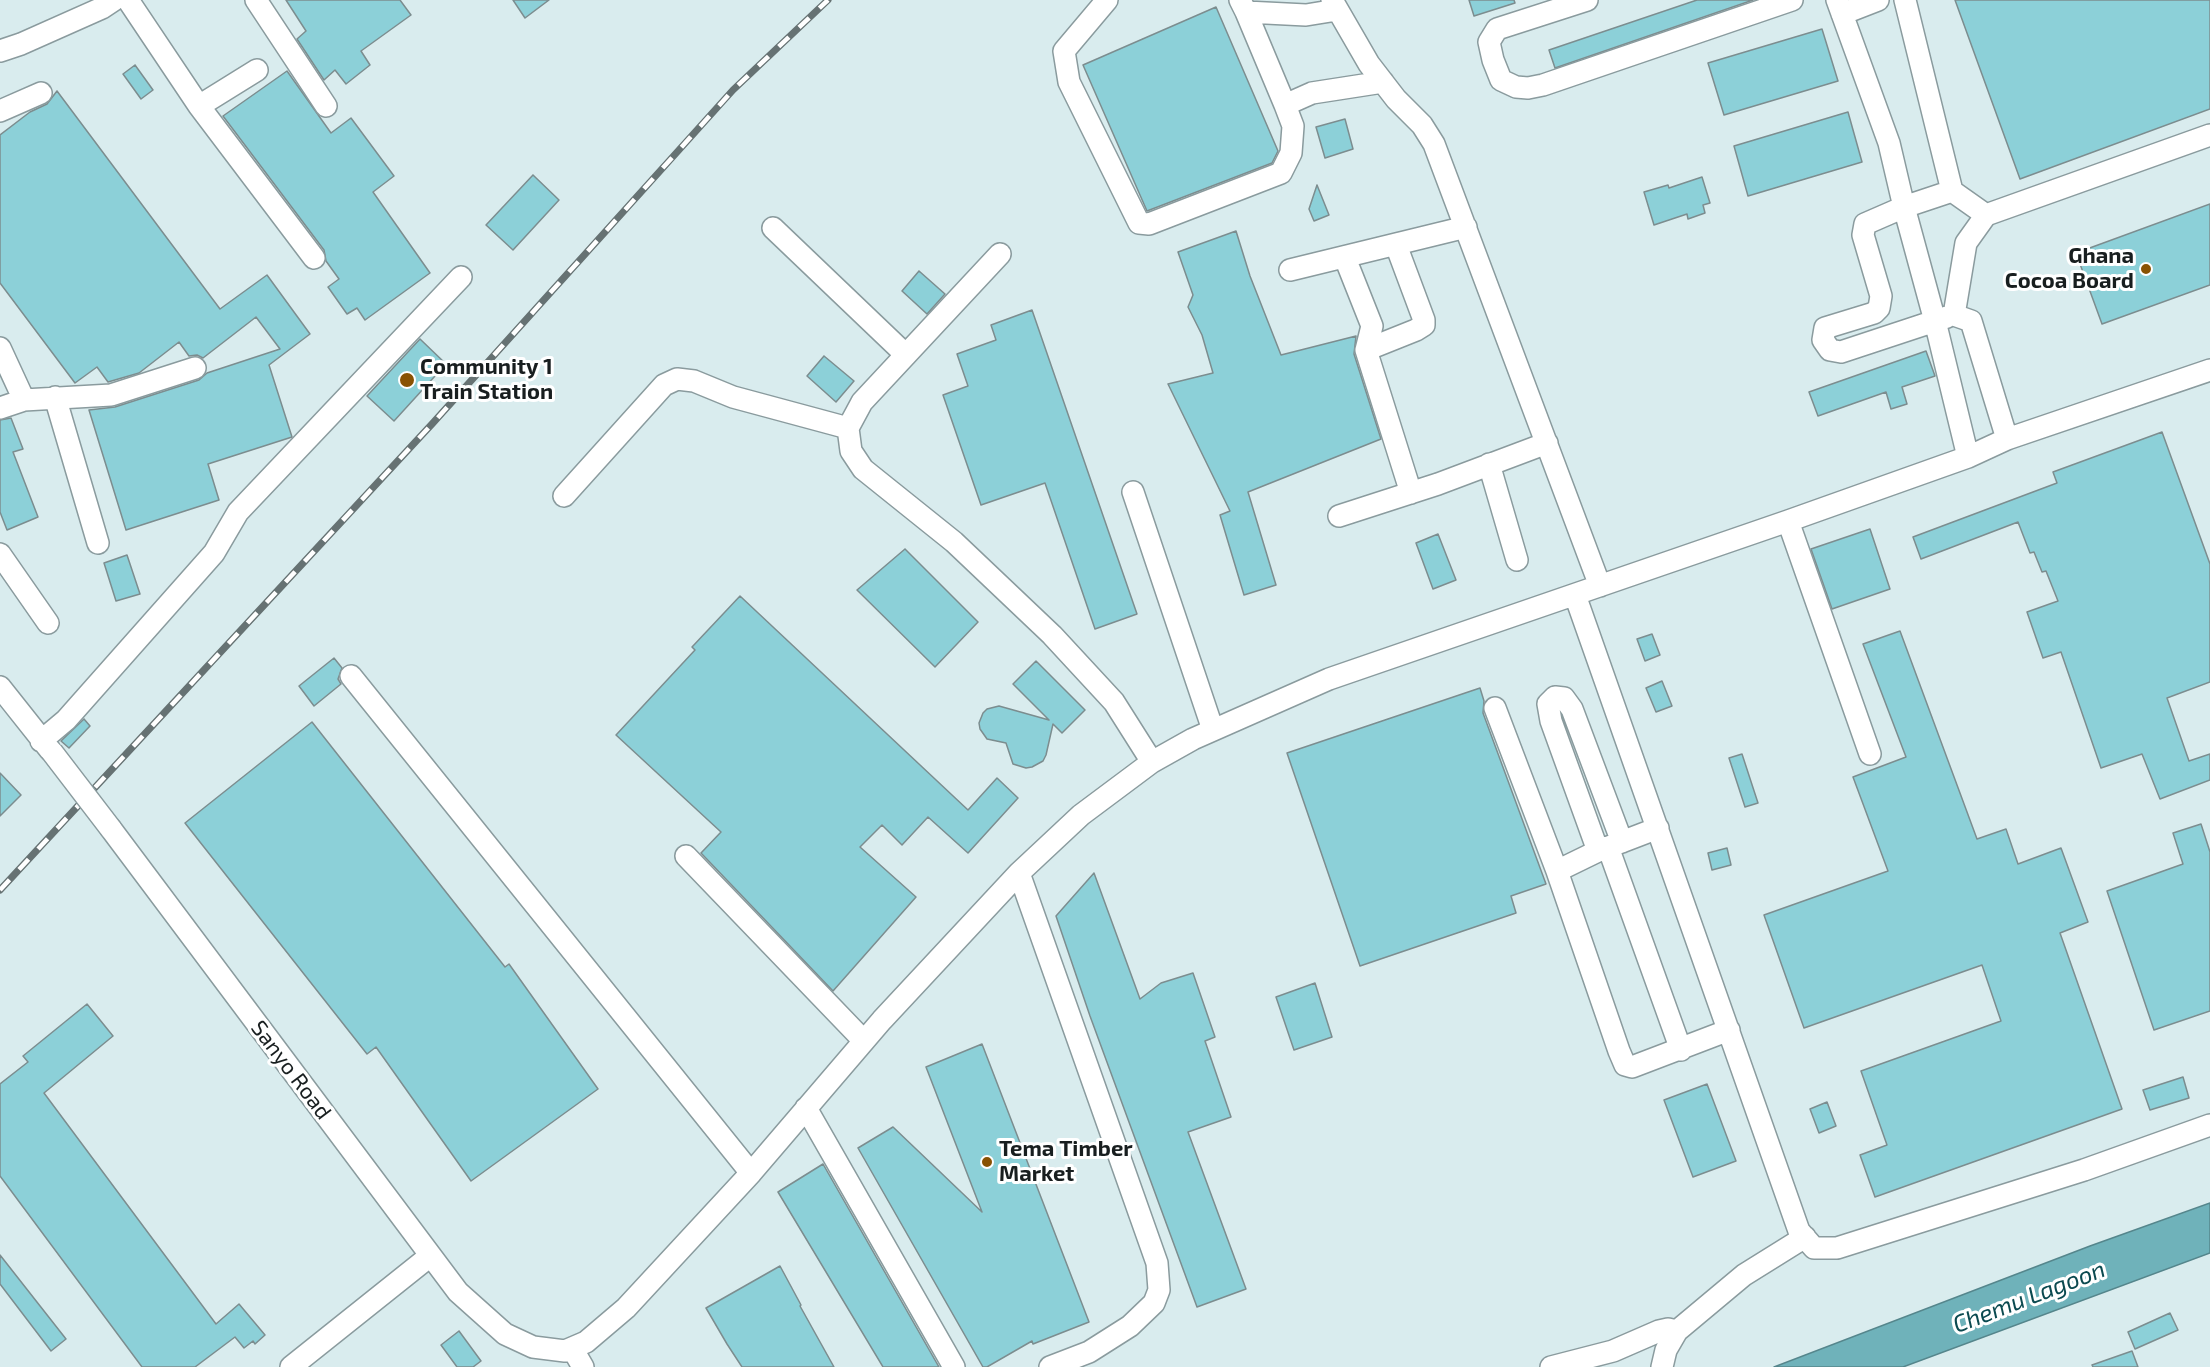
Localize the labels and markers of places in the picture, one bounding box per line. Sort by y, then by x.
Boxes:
place label: Ghana Cocoa Board [2005,243,2134,294]
marker: Ghana Cocoa Board [2139,262,2153,276]
place label: Community 1 Train Station [420,354,553,406]
marker: Community 1 Train Station [398,371,416,389]
place label: Tema Timber Market [999,1136,1133,1188]
marker: Tema Timber Market [980,1155,994,1169]

